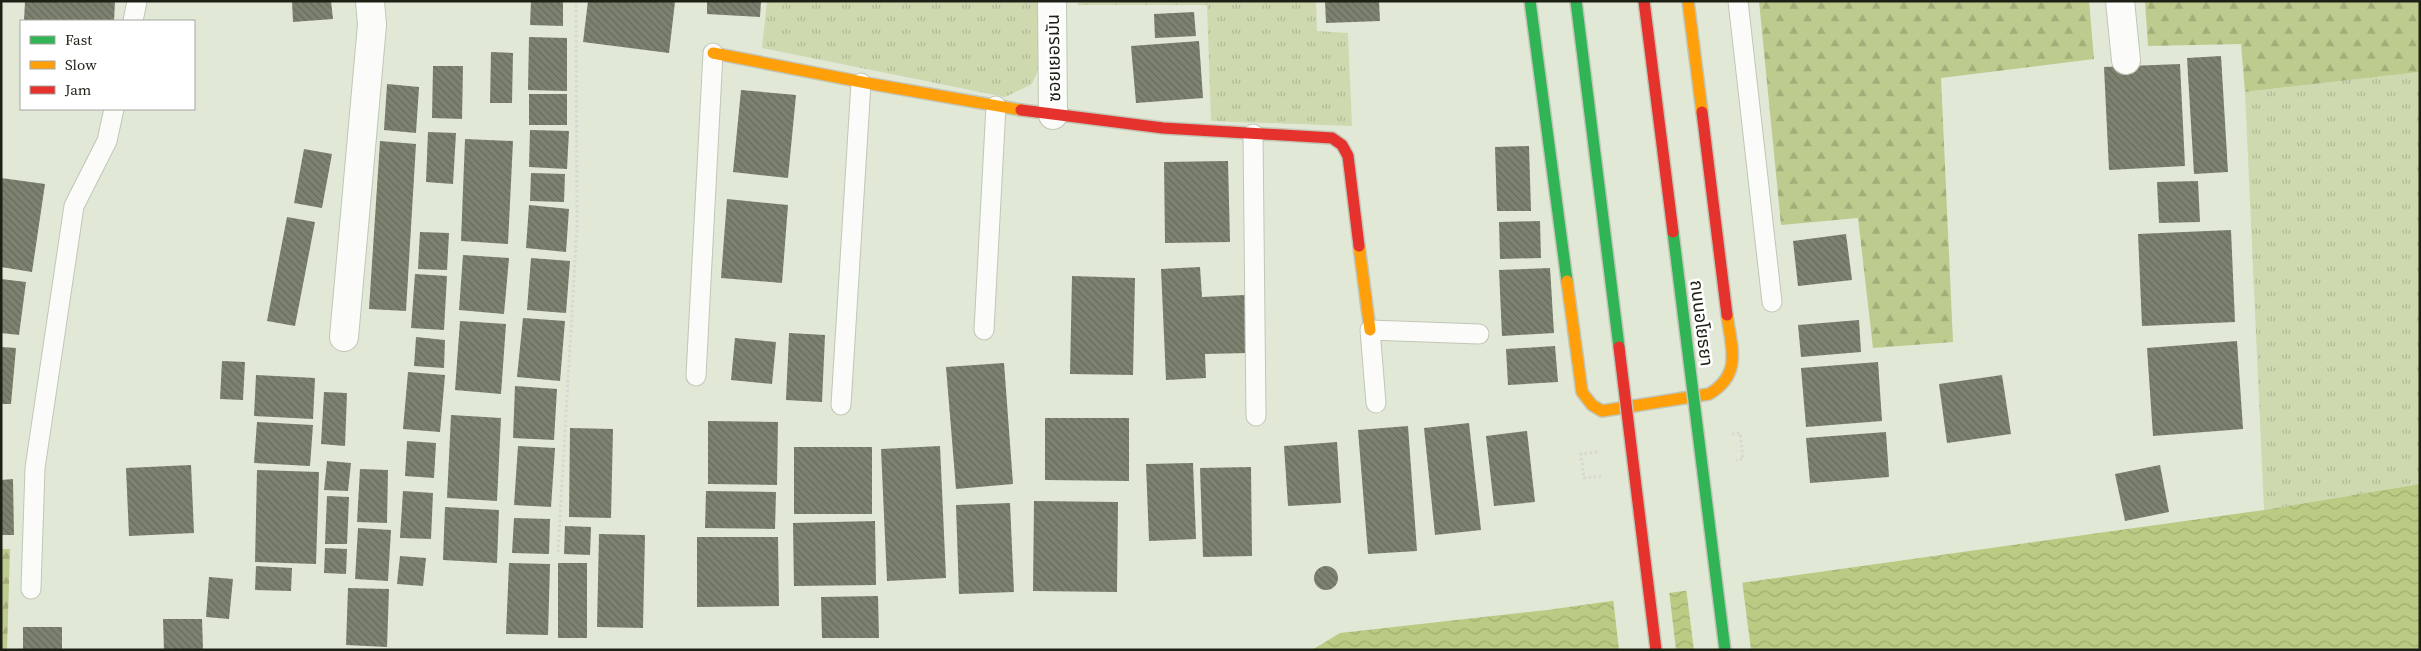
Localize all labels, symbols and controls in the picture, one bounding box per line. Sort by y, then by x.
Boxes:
street label: ซอยเยอรมัน [1040,14,1066,102]
legend [20,20,195,110]
text: Fast [65,29,92,50]
text: Slow [65,54,97,75]
text: Jam [64,79,92,100]
street label: ถนนอโยธยา [1684,278,1720,368]

